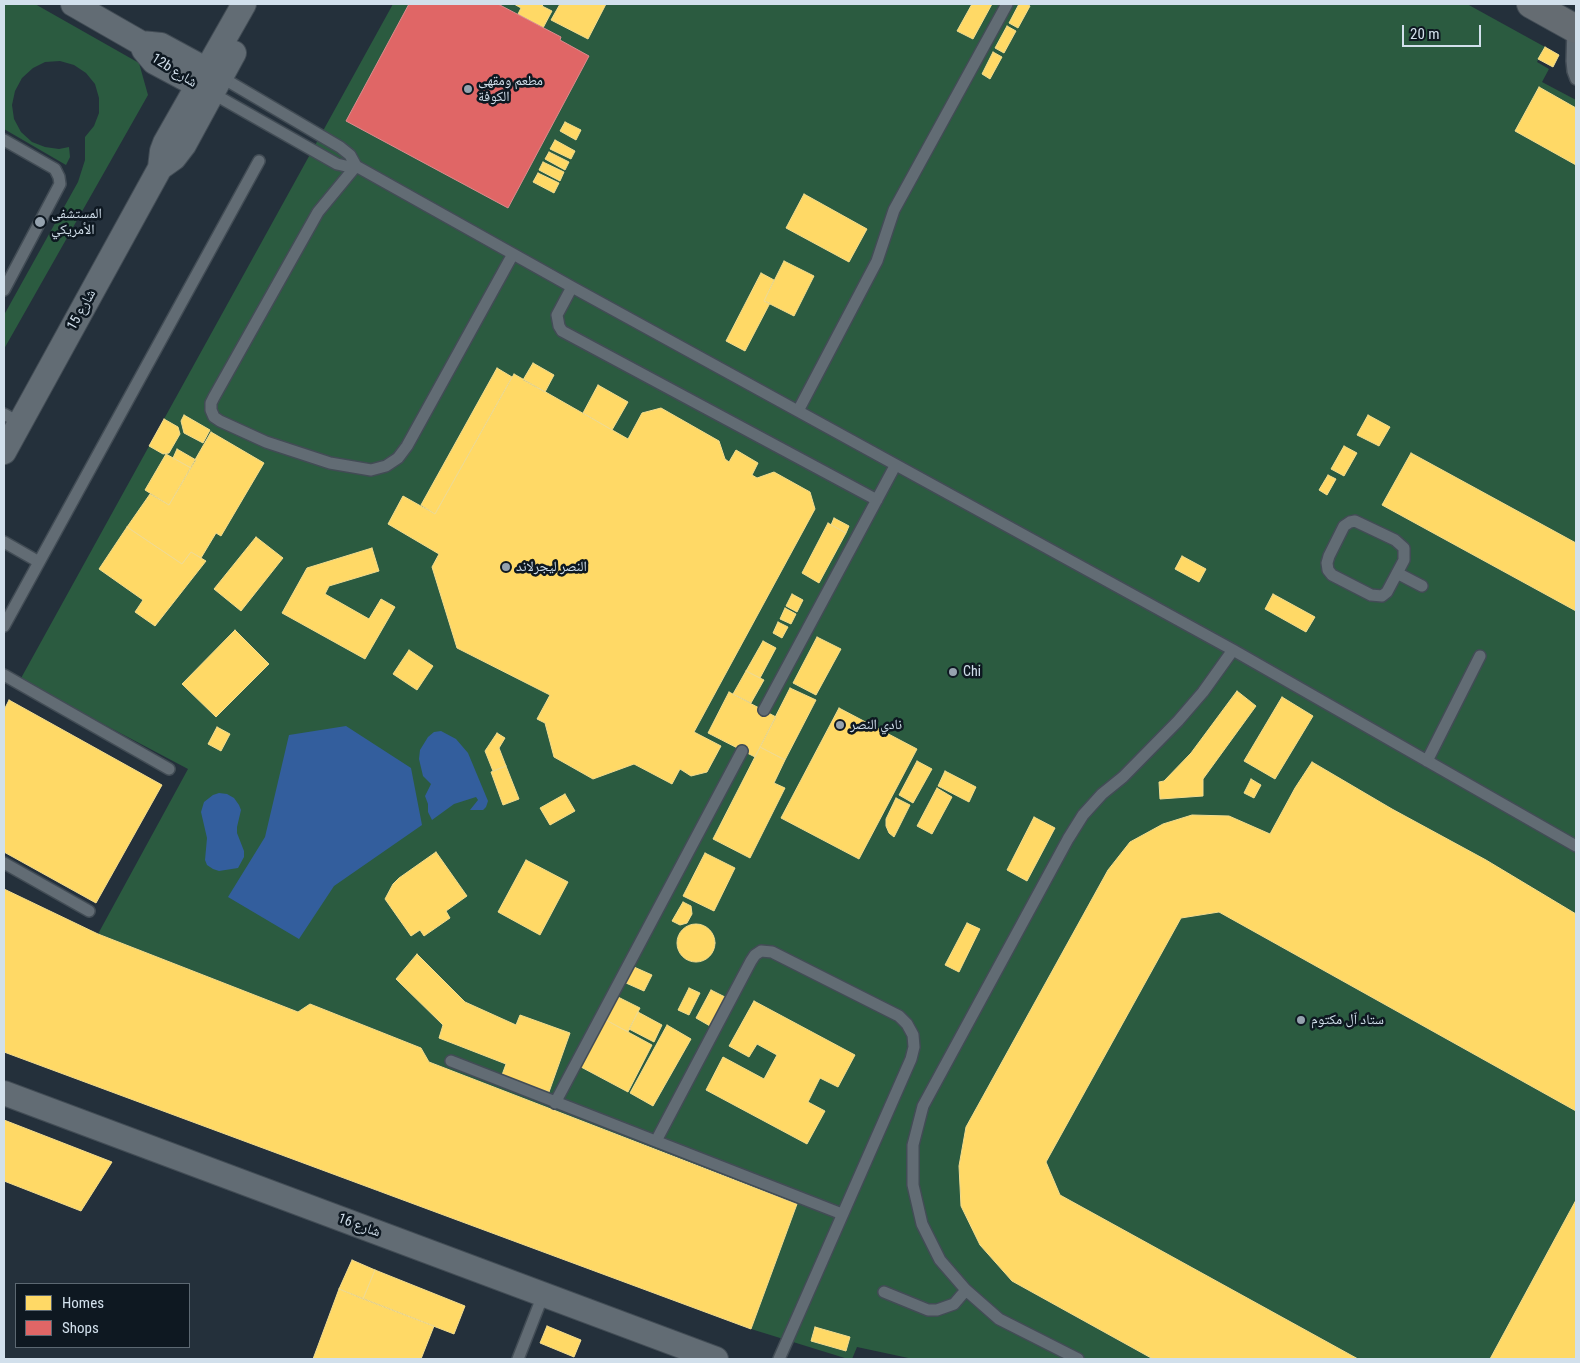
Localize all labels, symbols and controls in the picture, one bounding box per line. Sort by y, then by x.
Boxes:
scale bar [1405,15,1484,47]
text: 20 m [1410,25,1440,43]
street label: 12b شارع [148,50,200,92]
place label: مطعم ومقهى الكوفة [478,73,543,105]
marker: مطعم ومقهى الكوفة [462,83,474,95]
place label: المستشفى الأمريكي [51,206,102,238]
marker: المستشفى الأمريكي [33,215,47,229]
street label: شارع 15 [64,287,100,333]
place label: النصر ليجرلاند [516,559,587,575]
marker: النصر ليجرلاند [500,561,512,573]
place label: Chi [963,664,981,680]
marker: Chi [947,666,959,678]
place label: نادي النصر [850,717,902,733]
marker: نادي النصر [834,719,846,731]
place label: ستاد اّل مكتوم [1311,1012,1384,1028]
marker: ستاد اّل مكتوم [1295,1014,1307,1026]
street label: شارع 16 [336,1211,382,1241]
legend [15,1283,190,1348]
text: Homes [62,1294,104,1312]
text: Shops [62,1319,99,1337]

